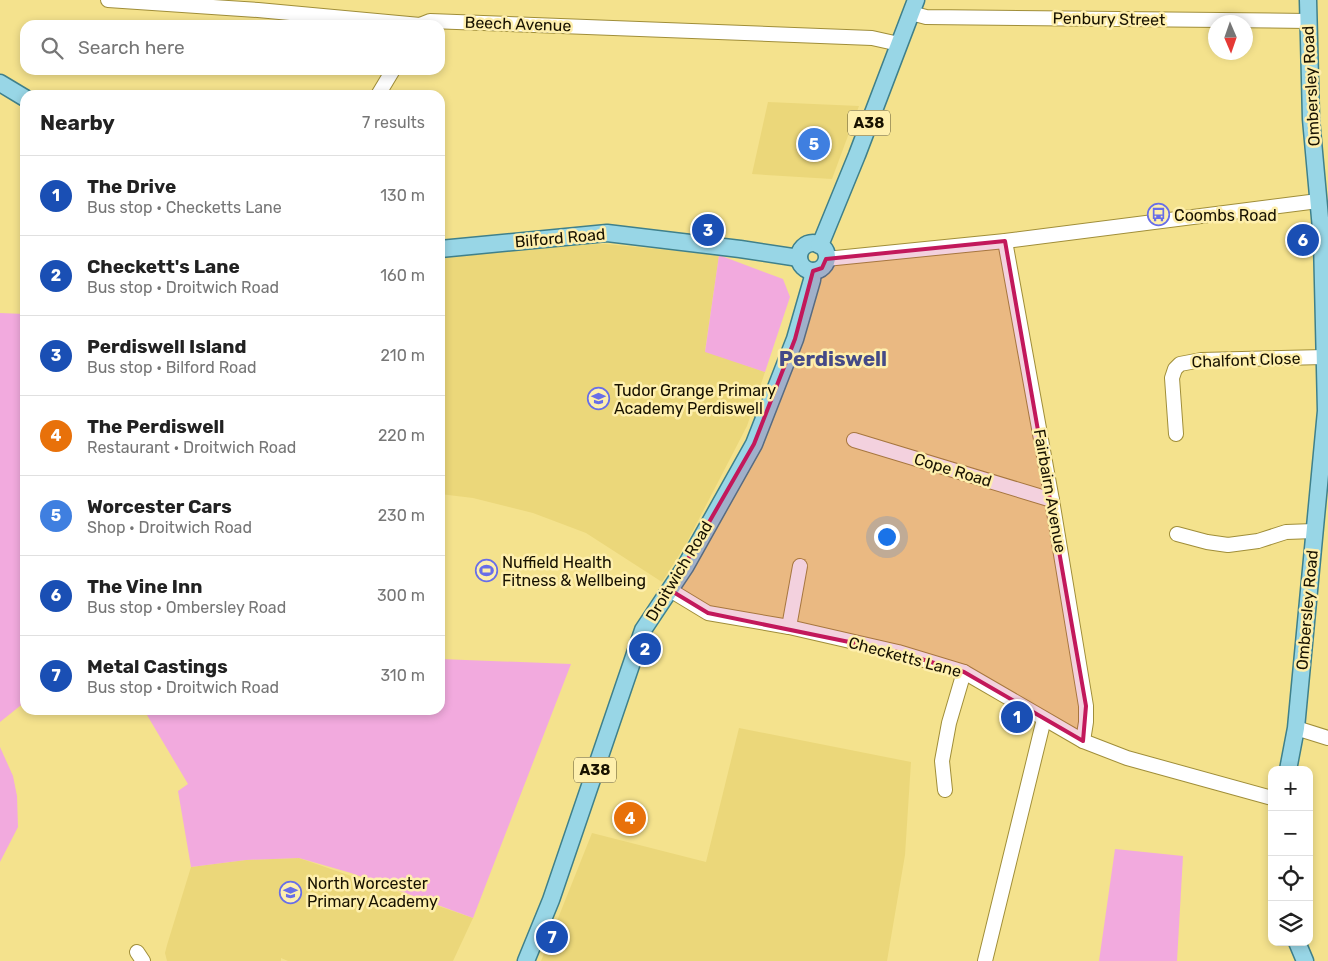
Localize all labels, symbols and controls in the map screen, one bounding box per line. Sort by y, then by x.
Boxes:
street label: Penbury Street [1053,9,1165,29]
street label: Beech Avenue [464,13,572,35]
north arrow [1208,15,1253,60]
search box [20,20,445,75]
street label: Ombersley Road [1298,25,1324,147]
icon: search [38,34,66,62]
text: Search here [78,36,185,59]
text: Nearby [40,110,115,135]
road number: A38 [848,110,890,136]
text: 7 results [362,113,425,132]
pin: 5 [798,125,830,163]
text: The Drive [87,175,176,198]
text: 1 [52,186,60,205]
text: 130 m [380,186,425,205]
text: Bus stop · Checketts Lane [87,198,282,217]
bus stop icon: Coombs Road [1146,203,1170,227]
place label: Coombs Road [1174,206,1277,225]
pin: 3 [692,211,724,249]
pin: 6 [1287,221,1319,259]
street label: Bilford Road [514,225,606,251]
text: Checkett's Lane [87,255,240,278]
text: 2 [51,266,61,285]
text: 160 m [380,266,425,285]
text: Bus stop · Droitwich Road [87,278,279,297]
text: Perdiswell Island [87,335,247,358]
text: 3 [51,346,61,365]
text: 210 m [380,346,425,365]
district label: Perdiswell [779,346,887,371]
street label: Chalfont Close [1191,349,1301,371]
text: Bus stop · Bilford Road [87,358,257,377]
place label: Tudor Grange Primary Academy Perdiswell [614,381,776,418]
school or university icon: Tudor Grange Primary Academy Perdiswell [586,387,610,411]
text: The Perdiswell [87,415,224,438]
text: 4 [51,426,61,445]
text: 220 m [378,426,425,445]
street label: Fairbairn Avenue [1030,428,1070,554]
text: Restaurant · Droitwich Road [87,438,296,457]
street label: Cope Road [912,449,994,491]
text: Worcester Cars [87,495,232,518]
text: 5 [51,506,61,525]
text: 230 m [378,506,425,525]
text: Shop · Droitwich Road [87,518,252,537]
street label: Droitwich Road [642,518,716,624]
your location [874,524,900,550]
street label: Ombersley Road [1292,549,1322,671]
place label: Nuffield Health Fitness & Wellbeing [502,553,646,590]
sports icon: Nuffield Health Fitness & Wellbeing [474,559,498,583]
text: The Vine Inn [87,575,202,598]
text: 6 [51,586,61,605]
text: 300 m [377,586,425,605]
text: Bus stop · Ombersley Road [87,598,286,617]
pin: 2 [629,630,661,668]
street label: Checketts Lane [846,633,964,681]
text: Metal Castings [87,655,228,678]
text: 7 [51,666,61,685]
text: 310 m [381,666,425,685]
text: Bus stop · Droitwich Road [87,678,279,697]
pin: 1 [1001,698,1033,736]
road number: A38 [574,758,616,782]
map controls [1268,766,1313,946]
button: + [1268,766,1313,811]
pin: 4 [614,799,646,837]
button: − [1268,811,1313,856]
button: locate [1268,856,1313,901]
place label: North Worcester Primary Academy [307,874,438,911]
school or university icon: North Worcester Primary Academy [279,880,303,904]
button: layers [1268,901,1313,946]
pin: 7 [536,918,568,956]

